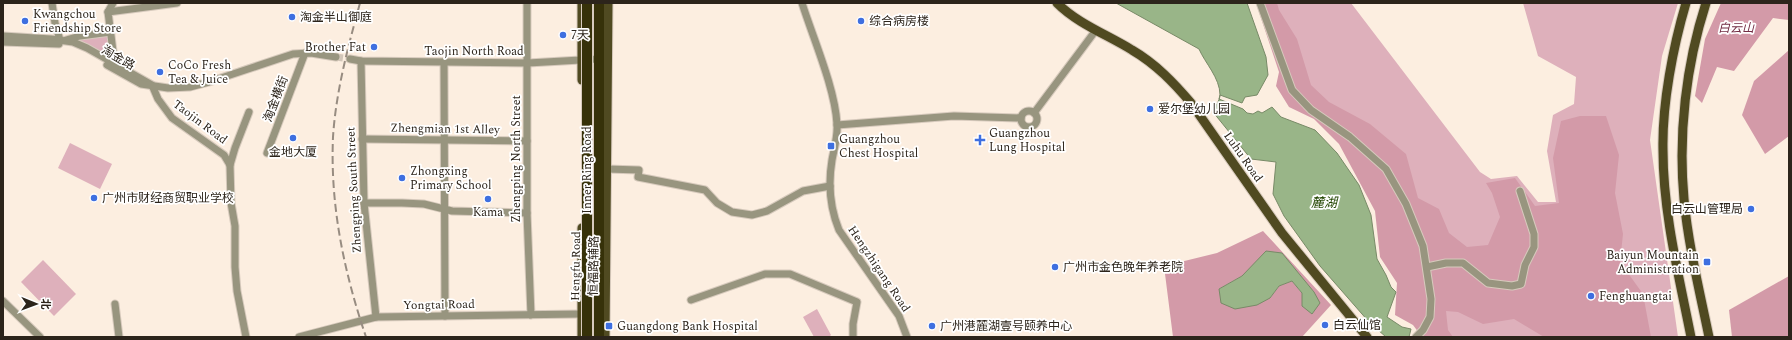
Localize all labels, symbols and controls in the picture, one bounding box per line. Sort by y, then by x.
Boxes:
place label: Kwangchou Friendship Store [33,5,122,38]
place label: 淘金半山御庭 [300,8,372,27]
marker: 淘金半山御庭 [287,12,297,22]
place label: 综合病房楼 [869,12,929,31]
marker: Kwangchou Friendship Store [20,16,30,26]
marker: 综合病房楼 [856,16,866,26]
park label: 白云山 [1718,19,1755,38]
place label: 7天 [571,26,589,45]
marker: 7天 [558,30,568,40]
place label: Brother Fat [305,38,366,57]
street label: 淘金路 [98,41,138,75]
marker: Brother Fat [369,42,379,52]
street label: Taojin North Road [424,42,524,61]
place label: CoCo Fresh Tea & Juice [168,56,231,89]
marker: CoCo Fresh Tea & Juice [155,67,165,77]
street label: 淘金横街 [259,73,293,125]
street label: Taojin Road [169,95,232,149]
street label: Zhengping North Street [507,95,526,223]
place label: 爱尔堡幼儿园 [1158,100,1230,119]
marker: 爱尔堡幼儿园 [1145,104,1155,114]
street label: Zhengmian 1st Alley [390,119,501,139]
place label: Guangzhou Lung Hospital [989,124,1065,157]
street label: Zhengping South Street [341,126,367,254]
street label: Inner Ring Road [578,126,597,214]
street label: Luhu Road [1219,128,1268,186]
place label: Guangzhou Chest Hospital [839,130,918,163]
marker: 金地大厦 [288,133,298,143]
marker: Guangzhou Lung Hospital [974,134,986,146]
marker: Guangzhou Chest Hospital [826,141,836,151]
place label: 金地大厦 [269,143,317,162]
place label: Zhongxing Primary School [410,162,492,195]
marker: Zhongxing Primary School [397,173,407,183]
place label: 广州市财经商贸职业学校 [102,189,234,208]
marker: 广州市财经商贸职业学校 [89,193,99,203]
water label: 麓湖 [1311,193,1339,213]
marker: Kama [483,194,493,204]
place label: 白云山管理局 [1671,200,1743,219]
place label: Kama [473,203,503,222]
marker: 白云山管理局 [1746,204,1756,214]
street label: Hengzhigang Road [843,222,915,316]
street label: Hengfu Road [566,231,586,301]
street label: 恒福路辅路 [584,236,604,296]
place label: Baiyun Mountain Administration [1606,246,1699,279]
marker: Baiyun Mountain Administration [1702,257,1712,267]
place label: 广州市金色晚年养老院 [1063,258,1183,277]
marker: 广州市金色晚年养老院 [1050,262,1060,272]
north arrow [16,284,56,324]
place label: Fenghuangtai [1599,287,1672,306]
marker: Fenghuangtai [1586,291,1596,301]
street label: Yongtai Road [403,295,475,315]
text: 北 [37,299,54,310]
place label: 白云仙馆 [1333,316,1381,335]
place label: Guangdong Bank Hospital [617,317,758,336]
place label: 广州港麓湖壹号颐养中心 [940,317,1072,336]
marker: 白云仙馆 [1320,320,1330,330]
marker: Guangdong Bank Hospital [604,321,614,331]
marker: 广州港麓湖壹号颐养中心 [927,321,937,331]

